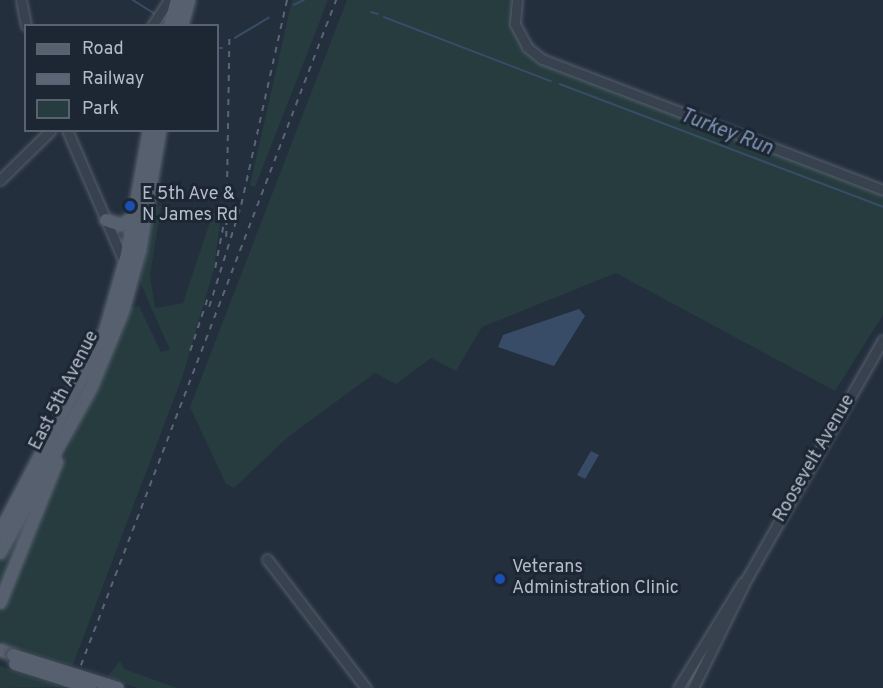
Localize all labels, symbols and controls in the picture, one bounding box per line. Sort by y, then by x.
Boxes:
legend [24,24,219,132]
text: Road [82,38,124,61]
text: Railway [82,68,144,91]
text: Park [82,98,119,121]
water label: Turkey Run [676,104,776,162]
place label: E 5th Ave & N James Rd [142,185,238,228]
marker: E 5th Ave & N James Rd [123,199,137,213]
street label: East 5th Avenue [26,327,104,455]
street label: Roosevelt Avenue [770,391,860,527]
place label: Veterans Administration Clinic [512,558,679,600]
marker: Veterans Administration Clinic [493,572,507,586]

